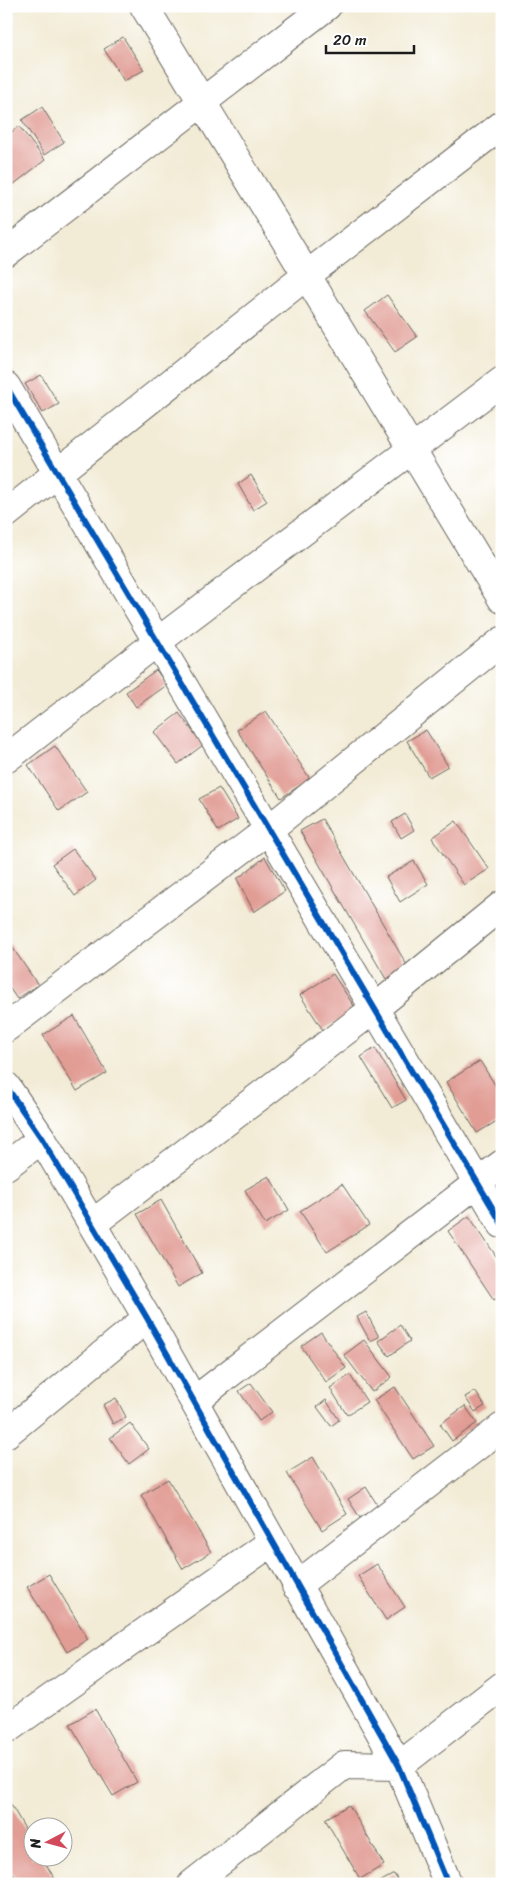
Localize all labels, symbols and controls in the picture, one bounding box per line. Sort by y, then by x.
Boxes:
scale bar [326,22,413,54]
text: 20 m [333,27,367,53]
north arrow [22,1818,72,1868]
text: N [23,1837,49,1850]

